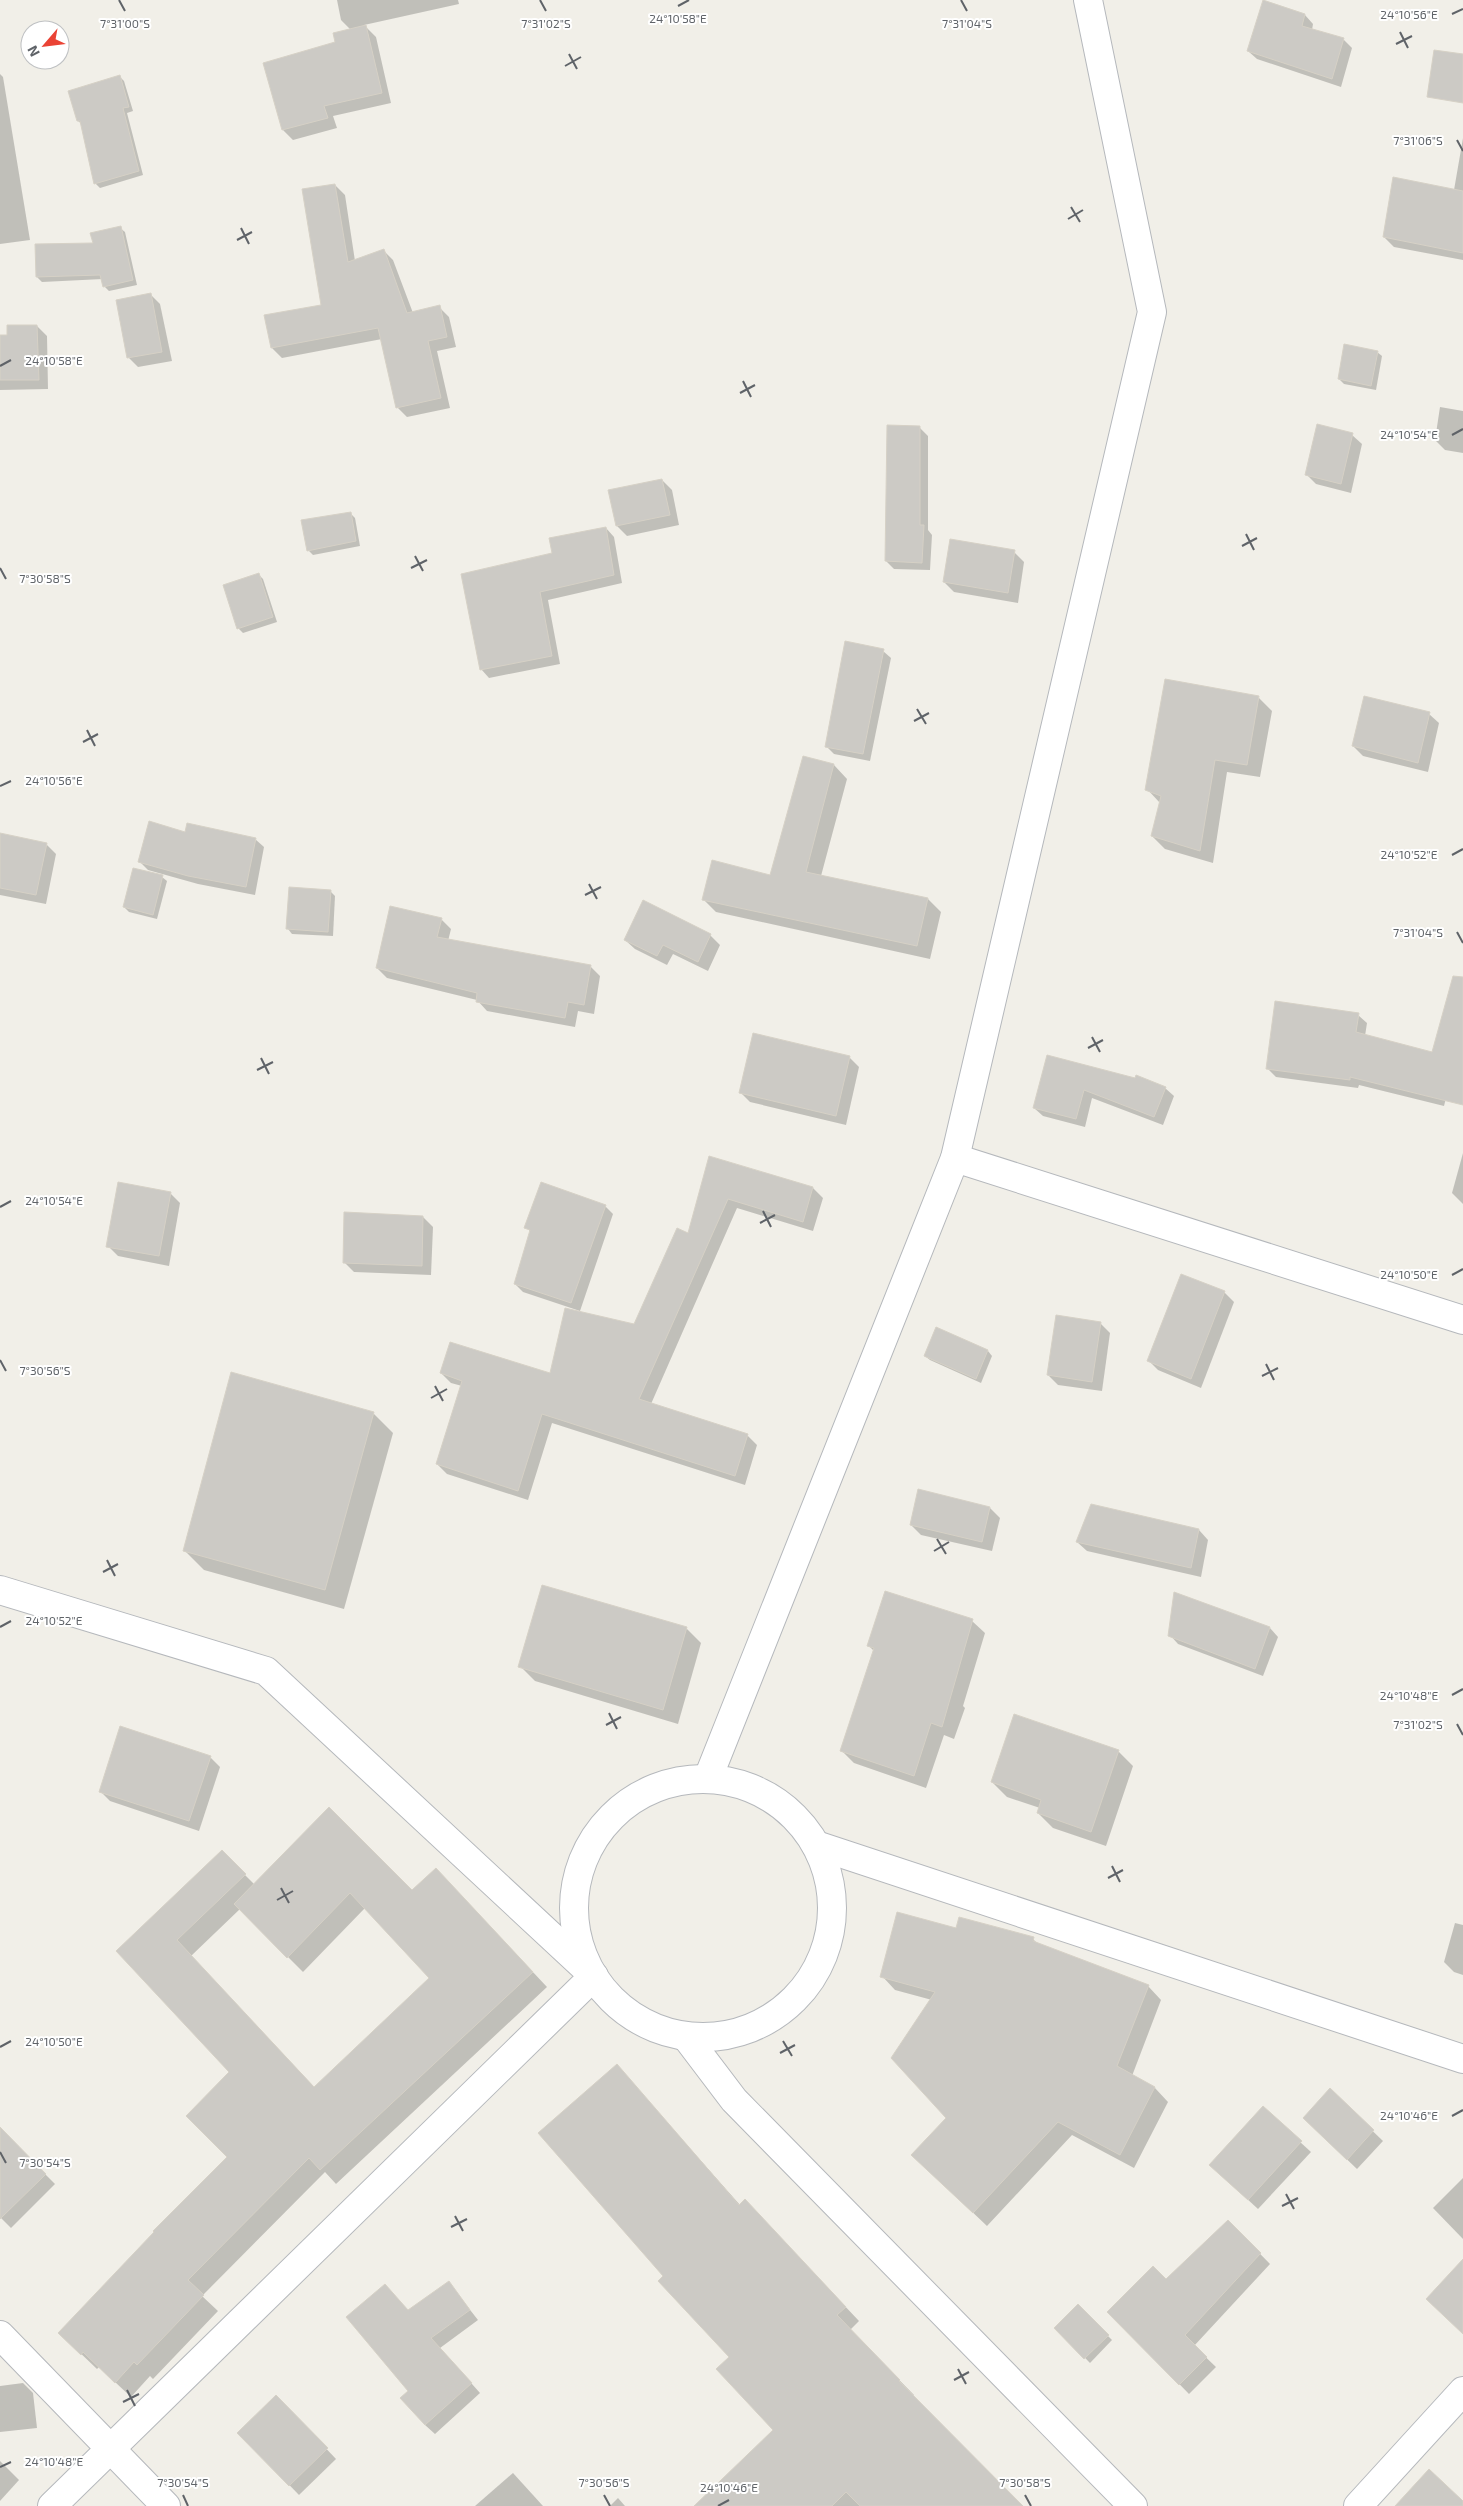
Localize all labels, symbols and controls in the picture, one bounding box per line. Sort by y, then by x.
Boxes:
text: 24°10'56"E [1380,7,1438,21]
text: 24°10'58"E [649,11,707,25]
text: 7°31'00"S [100,16,150,30]
text: 7°31'02"S [521,16,571,30]
text: 7°31'04"S [942,16,992,30]
north arrow [20,20,70,70]
text: N [23,43,43,60]
text: 7°31'06"S [1393,133,1443,147]
text: 24°10'58"E [25,353,83,367]
text: 24°10'54"E [1380,427,1438,441]
text: 7°30'58"S [19,571,71,585]
text: 24°10'56"E [25,773,83,787]
text: 24°10'52"E [1380,847,1438,861]
text: 7°31'04"S [1393,925,1443,939]
text: 24°10'54"E [25,1193,83,1207]
text: 24°10'50"E [1380,1267,1438,1281]
text: 7°30'56"S [19,1363,71,1377]
text: 24°10'52"E [25,1613,83,1627]
text: 24°10'48"E [1380,1688,1438,1702]
text: 7°31'02"S [1393,1717,1443,1731]
text: 24°10'50"E [25,2034,83,2048]
text: 24°10'46"E [1380,2108,1438,2122]
text: 7°30'54"S [19,2155,71,2169]
text: 24°10'48"E [25,2454,83,2468]
text: 7°30'54"S [157,2475,209,2489]
text: 7°30'56"S [578,2475,630,2489]
text: 7°30'58"S [999,2475,1051,2489]
text: 24°10'46"E [700,2480,758,2494]

